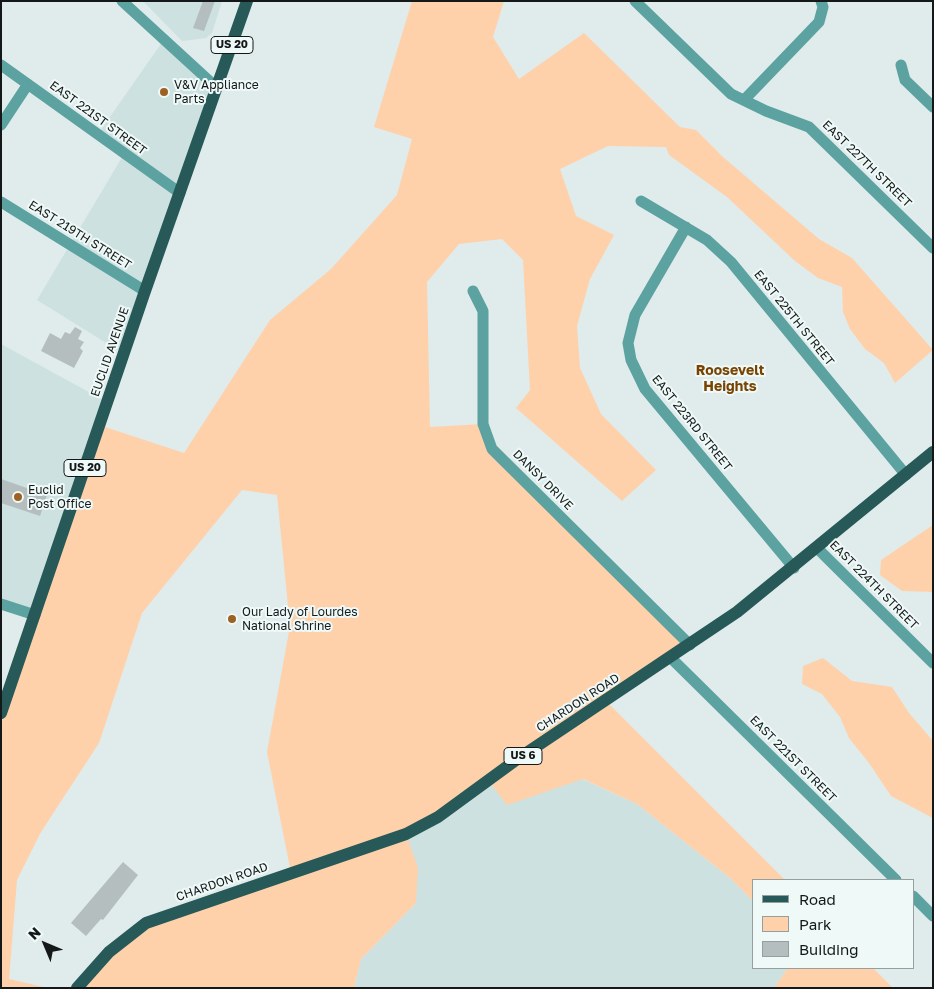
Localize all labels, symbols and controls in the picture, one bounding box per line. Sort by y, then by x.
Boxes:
road number: US 20 [211,36,253,54]
street label: EAST 221ST STREET [47,78,149,158]
place label: V&V Appliance Parts [174,78,259,106]
marker: V&V Appliance Parts [158,86,170,98]
street label: EAST 227TH STREET [819,118,915,210]
street label: EAST 219TH STREET [26,198,134,272]
street label: EAST 225TH STREET [751,267,837,369]
street label: EUCLID AVENUE [88,305,132,399]
district label: Roosevelt Heights [696,363,764,396]
street label: EAST 223RD STREET [649,372,735,474]
street label: DANSY DRIVE [510,447,576,513]
road number: US 20 [64,459,106,476]
place label: Euclid Post Office [28,483,92,511]
marker: Euclid Post Office [12,491,24,503]
street label: EAST 224TH STREET [827,538,921,632]
place label: Our Lady of Lourdes National Shrine [242,605,358,633]
marker: Our Lady of Lourdes National Shrine [226,613,238,625]
street label: CHARDON ROAD [534,671,622,735]
street label: EAST 221ST STREET [747,713,839,805]
road number: US 6 [504,748,542,764]
street label: CHARDON ROAD [174,860,270,904]
legend [752,879,914,969]
text: Road [799,890,836,908]
text: Park [799,915,831,933]
north arrow [20,919,70,969]
text: N [24,923,44,943]
text: Building [799,940,859,958]

